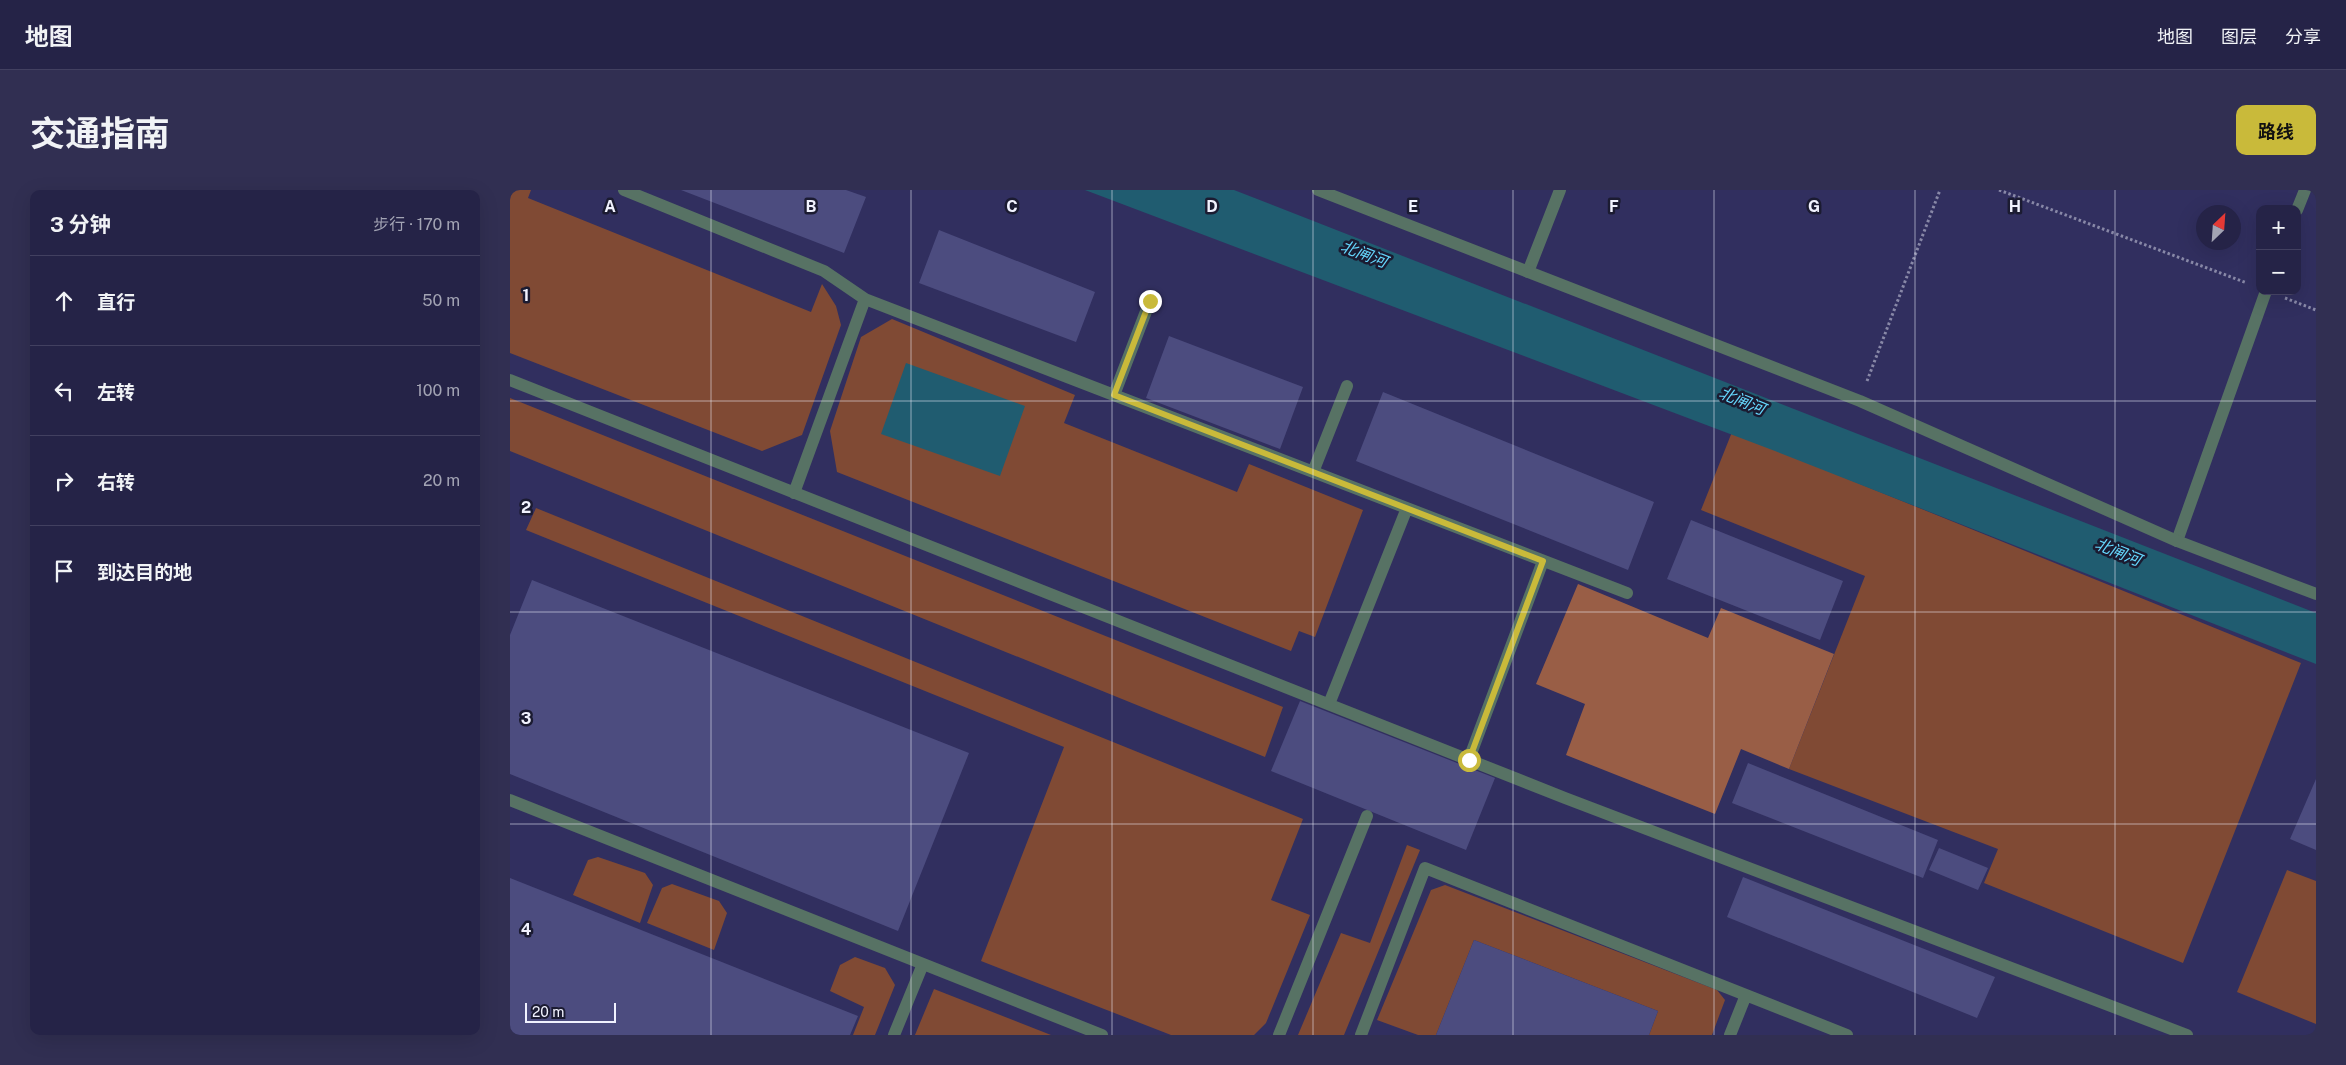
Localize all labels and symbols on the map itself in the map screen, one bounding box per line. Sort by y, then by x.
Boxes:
text: A [604,197,616,216]
text: B [806,197,817,216]
text: C [1006,197,1018,216]
text: D [1206,197,1218,216]
text: E [1408,197,1418,216]
text: F [1609,197,1619,216]
text: G [1808,197,1820,216]
text: H [2009,197,2021,216]
north arrow [2196,205,2241,250]
water label: 北闸河 [1338,237,1393,273]
text: 1 [523,286,529,305]
route end [1139,290,1162,313]
water label: 北闸河 [1716,383,1771,420]
text: 2 [521,498,531,517]
water label: 北闸河 [2092,534,2147,571]
text: 3 [521,709,531,728]
route start [1458,749,1481,772]
text: 4 [521,920,532,939]
scale bar [525,1000,616,1023]

